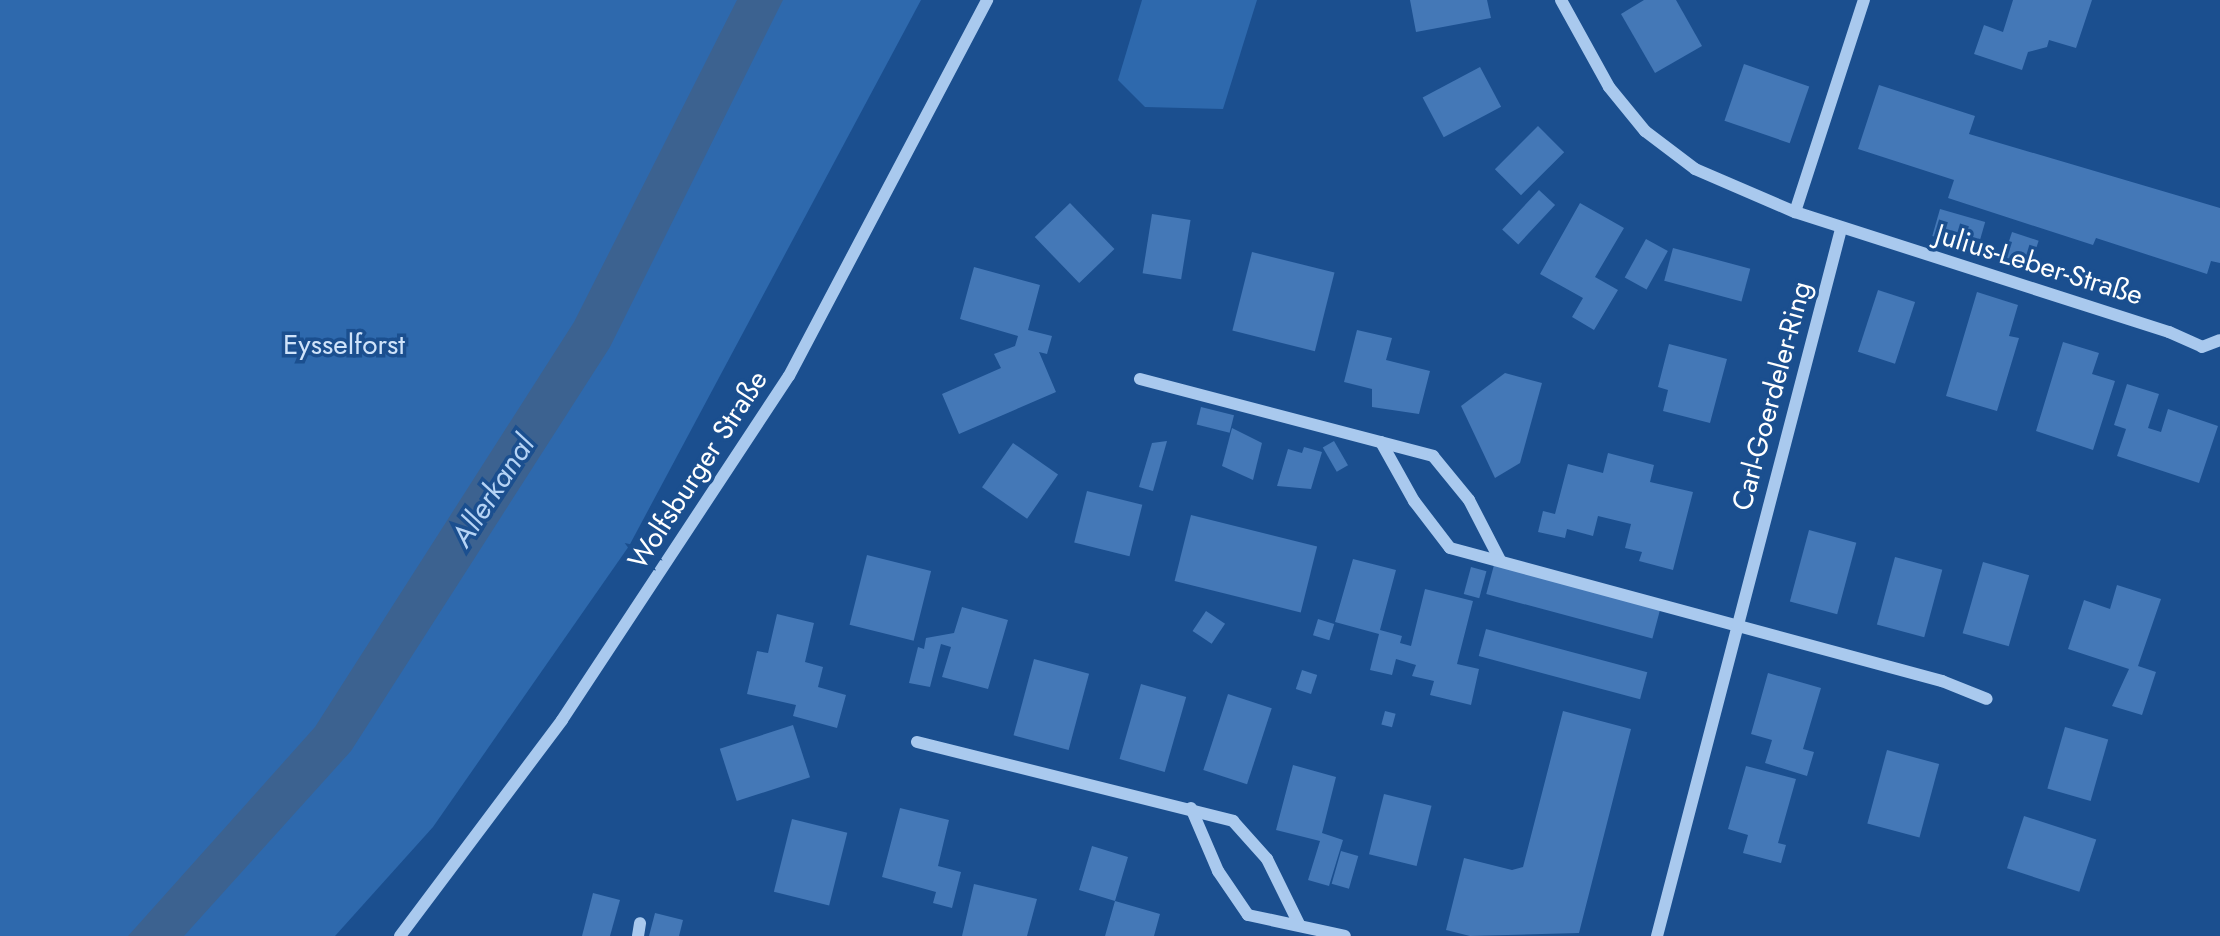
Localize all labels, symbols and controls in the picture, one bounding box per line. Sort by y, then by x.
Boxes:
street label: Julius-Leber-Straße [1931,217,2147,313]
street label: Carl-Goerdeler-Ring [1725,278,1819,514]
park label: Eysselforst [283,328,405,362]
street label: Wolfsburger Straße [621,364,775,576]
water label: Allerkanal [444,429,542,553]

